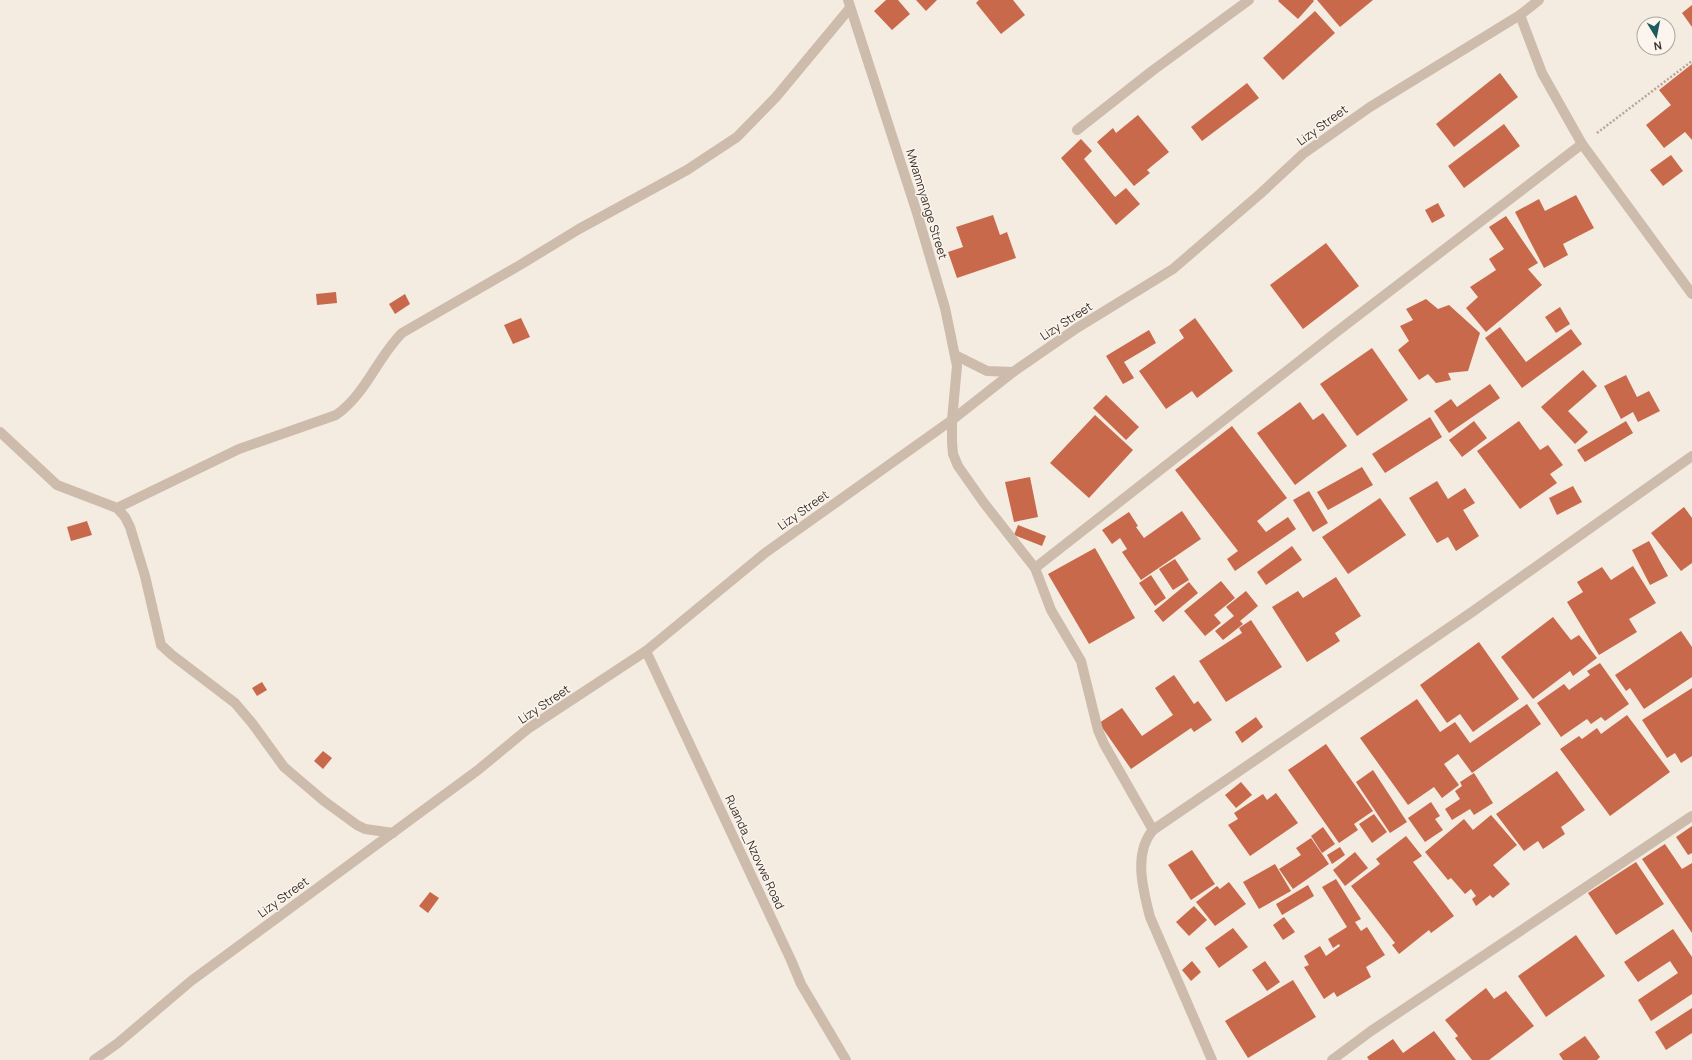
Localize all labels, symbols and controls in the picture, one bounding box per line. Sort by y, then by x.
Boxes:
north arrow [1636,16,1676,56]
text: N [1653,38,1663,54]
street label: Lizy Street [1293,101,1351,149]
street label: Mwamnyange Street [902,147,952,261]
street label: Lizy Street [1037,298,1096,344]
street label: Lizy Street [774,486,832,534]
street label: Lizy Street [515,680,573,728]
street label: Ruanda_Nzovwe Road [721,792,789,912]
street label: Lizy Street [254,873,312,921]

